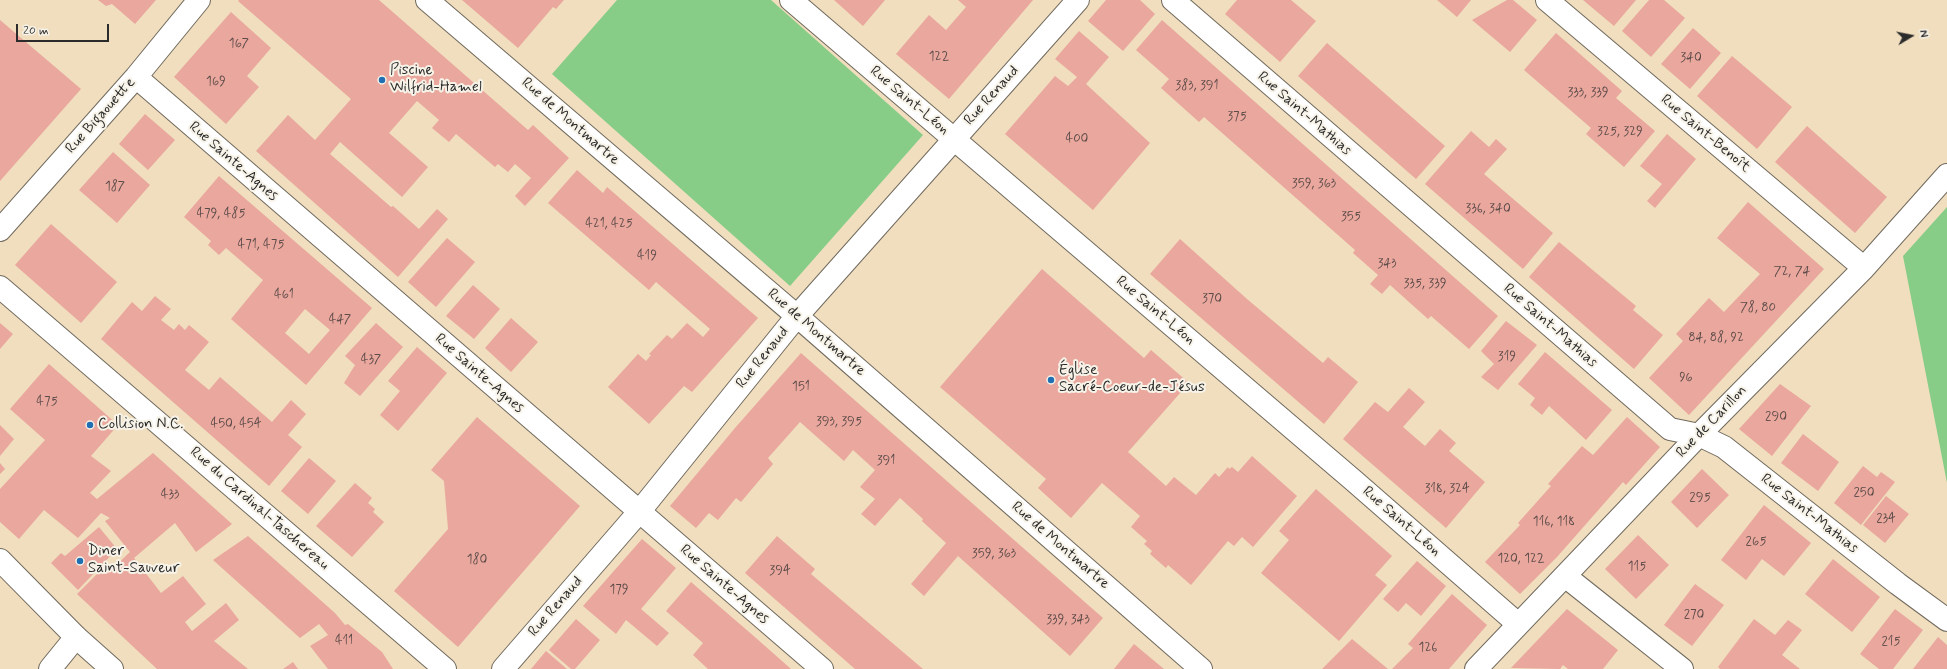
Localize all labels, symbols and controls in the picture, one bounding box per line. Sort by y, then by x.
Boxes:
scale bar [18,16,111,42]
north arrow [1891,16,1931,56]
text: 20 m [23,23,49,39]
text: N [1915,29,1930,39]
house number: 167 [229,36,249,52]
house number: 122 [929,49,949,65]
house number: 340 [1680,50,1702,66]
place label: Piscine Wilfrid-Hamel [390,62,482,97]
street label: Rue Saint-Léon [866,63,952,139]
street label: Rue Renaud [961,63,1023,129]
street label: Rue Saint-Mathias [1253,68,1355,160]
street label: Rue Bigaouette [62,74,140,158]
house number: 169 [206,74,226,90]
street label: Rue de Montmartre [517,74,623,170]
marker: Piscine Wilfrid-Hamel [377,75,387,85]
house number: 383, 391 [1175,78,1219,94]
house number: 333, 339 [1567,85,1609,101]
street label: Rue Saint-Benoît [1656,91,1754,177]
house number: 375 [1227,109,1247,125]
street label: Rue Sainte-Agnes [185,118,281,206]
house number: 325, 329 [1597,124,1643,140]
house number: 400 [1066,131,1088,147]
house number: 359, 363 [1292,176,1336,192]
house number: 187 [105,179,125,195]
house number: 336, 340 [1465,201,1511,217]
house number: 479, 485 [196,206,246,222]
house number: 355 [1341,209,1361,225]
house number: 421, 425 [585,216,633,232]
house number: 471, 475 [238,237,284,253]
house number: 419 [637,248,657,264]
house number: 343 [1377,256,1397,272]
house number: 72, 74 [1774,264,1810,280]
street label: Rue Saint-Léon [1112,273,1198,349]
house number: 335, 339 [1403,276,1447,292]
street label: Rue Saint-Mathias [1499,280,1601,372]
street label: Rue de Montmartre [763,285,869,381]
house number: 461 [274,287,294,303]
house number: 370 [1202,291,1222,307]
house number: 78, 80 [1740,300,1776,316]
house number: 447 [329,312,351,328]
street label: Rue Renaud [733,324,793,392]
street label: Rue Sainte-Agnes [431,330,527,418]
house number: 84, 88, 92 [1688,330,1744,346]
house number: 319 [1498,349,1516,365]
house number: 437 [361,352,381,368]
place label: Église Sacré-Coeur-de-Jésus [1059,362,1205,397]
house number: 96 [1679,370,1693,386]
marker: Église Sacré-Coeur-de-Jésus [1046,375,1056,385]
house number: 151 [792,379,810,395]
street label: Rue de Carillon [1673,382,1751,462]
house number: 475 [36,394,58,410]
house number: 290 [1765,409,1787,425]
house number: 393, 395 [816,414,862,430]
place label: Collision N.C. [98,416,183,434]
house number: 450, 454 [211,416,261,432]
marker: Collision N.C. [85,420,95,430]
street label: Rue du Cardinal-Taschereau [186,444,332,574]
house number: 391 [877,453,895,469]
street label: Rue Saint-Mathias [1757,470,1861,558]
house number: 318, 324 [1424,481,1470,497]
street label: Rue Saint-Léon [1358,483,1444,561]
house number: 250 [1853,485,1875,501]
house number: 433 [161,487,179,503]
house number: 295 [1689,490,1711,506]
street label: Rue de Montmartre [1007,498,1113,594]
house number: 234 [1876,511,1896,527]
house number: 116, 118 [1533,514,1575,530]
house number: 265 [1746,534,1766,550]
street label: Rue Sainte-Agnes [676,541,772,629]
place label: Diner Saint-Sauveur [88,543,179,578]
house number: 359, 363 [972,546,1016,562]
house number: 120, 122 [1497,551,1545,567]
house number: 180 [467,552,487,568]
marker: Diner Saint-Sauveur [75,556,85,566]
house number: 115 [1628,559,1646,575]
house number: 394 [769,563,791,579]
street label: Rue Renaud [525,573,587,641]
house number: 179 [609,582,629,598]
house number: 270 [1684,607,1704,623]
house number: 339, 343 [1046,612,1090,628]
house number: 411 [335,633,353,649]
house number: 215 [1881,634,1901,650]
house number: 126 [1419,640,1437,656]

